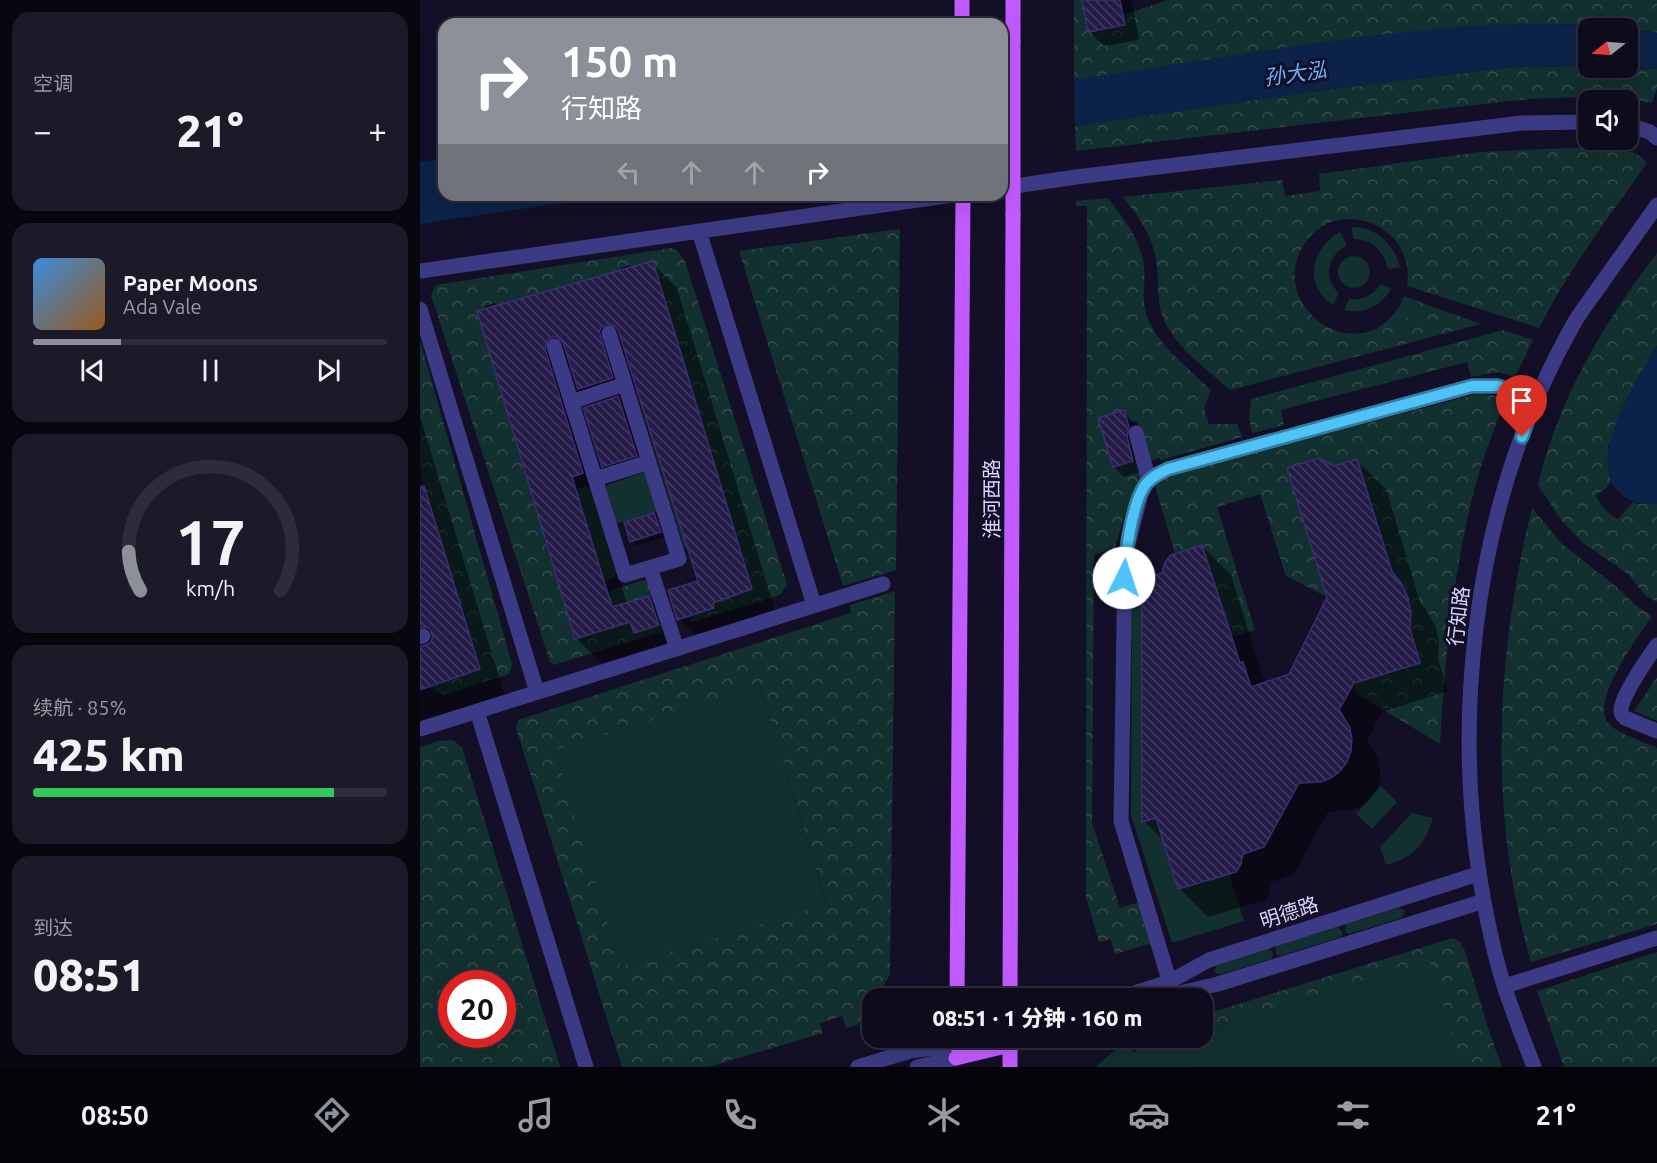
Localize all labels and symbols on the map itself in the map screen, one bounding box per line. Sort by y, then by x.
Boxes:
north arrow [1578,18,1638,78]
water label: 孙大泓 [1262,57,1328,89]
pin [1496,375,1547,437]
street label: 淮河西路 [980,459,1003,539]
position arrow [1092,546,1156,610]
street label: 行知路 [1443,585,1473,647]
street label: 明德路 [1257,892,1321,932]
speed limit sign: 20 [438,970,516,1048]

